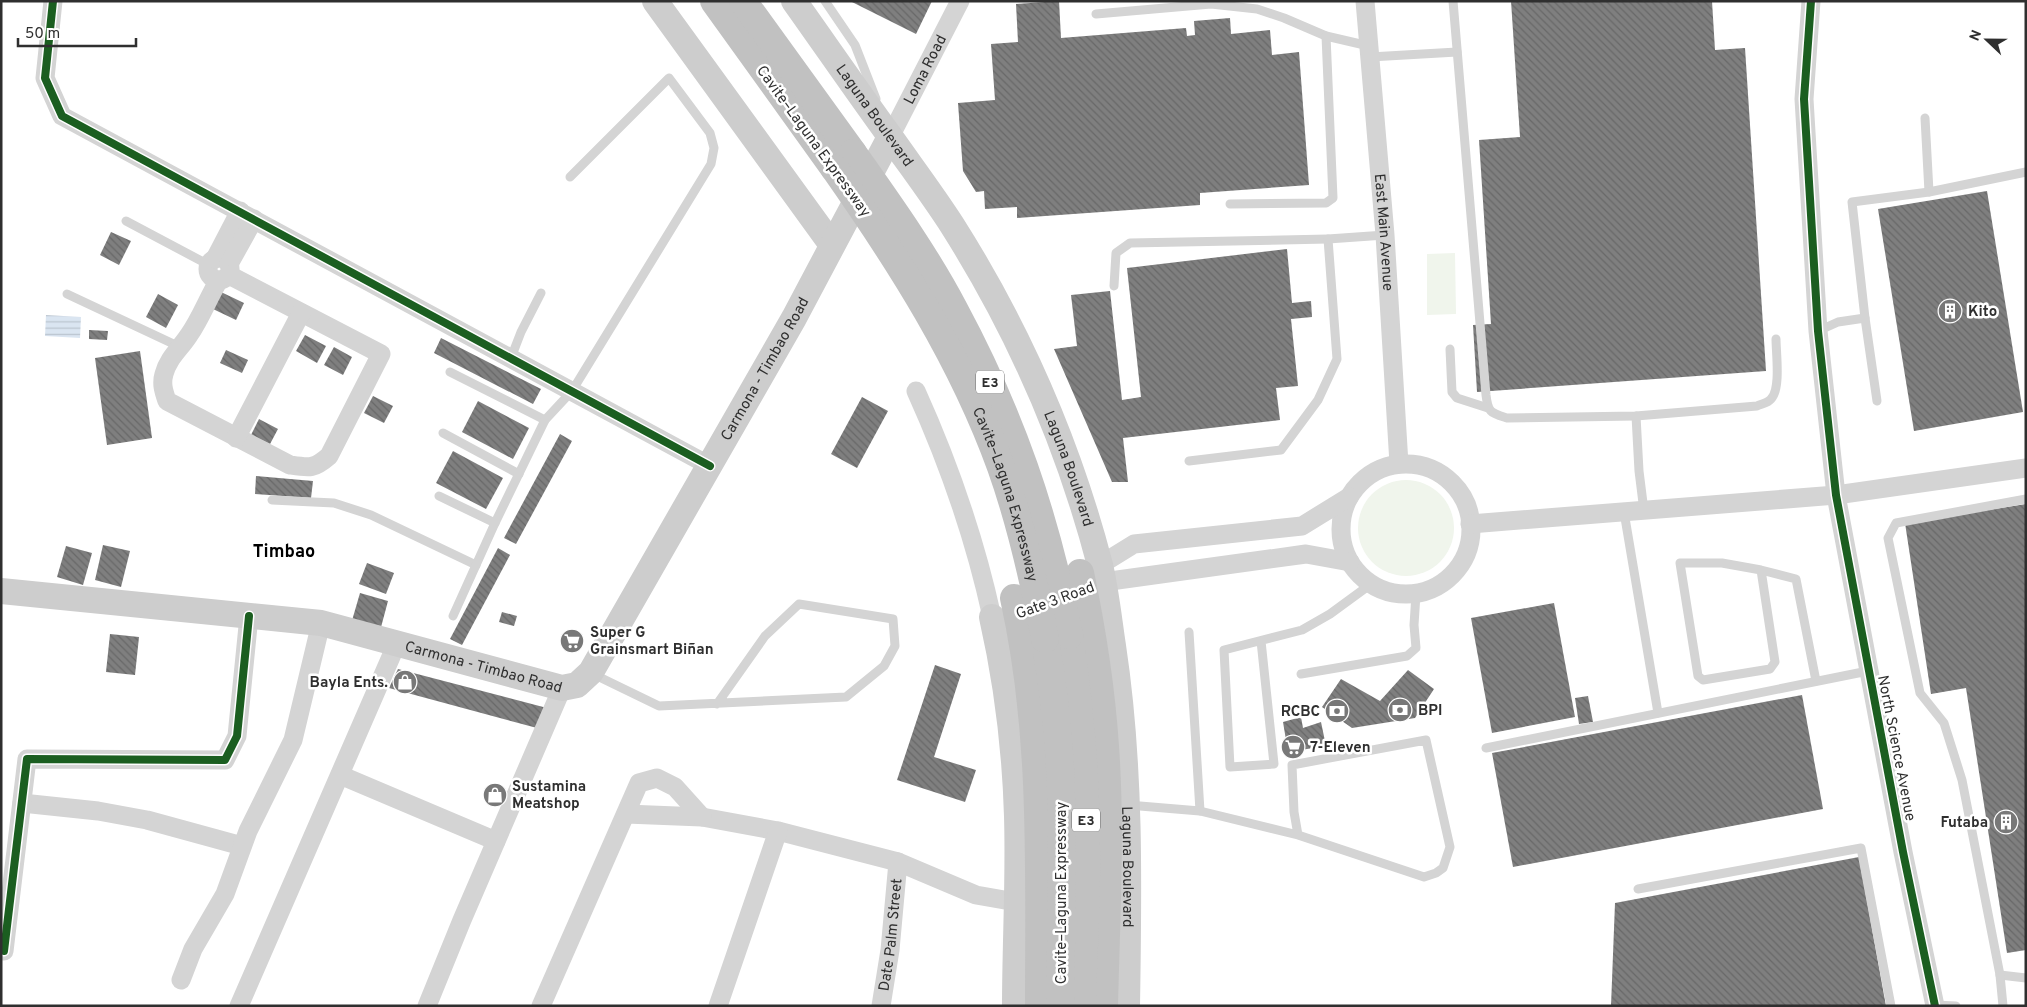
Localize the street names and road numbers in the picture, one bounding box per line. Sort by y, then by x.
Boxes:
street label: Loma Road [900,32,952,108]
street label: Laguna Boulevard [831,61,917,171]
street label: Cavite–Laguna Expressway [751,62,874,221]
street label: East Main Avenue [1369,173,1396,292]
street label: Carmona - Timbao Road [717,294,814,445]
road number: E3 [976,371,1004,394]
street label: Cavite–Laguna Expressway [967,405,1041,584]
street label: Laguna Boulevard [1038,408,1097,529]
street label: Gate 3 Road [1014,578,1097,624]
street label: Carmona - Timbao Road [402,638,564,699]
street label: North Science Avenue [1872,674,1919,823]
street label: Cavite–Laguna Expressway [1053,802,1072,984]
street label: Laguna Boulevard [1116,806,1136,928]
road number: E3 [1072,808,1100,832]
street label: Date Palm Street [876,878,907,993]

